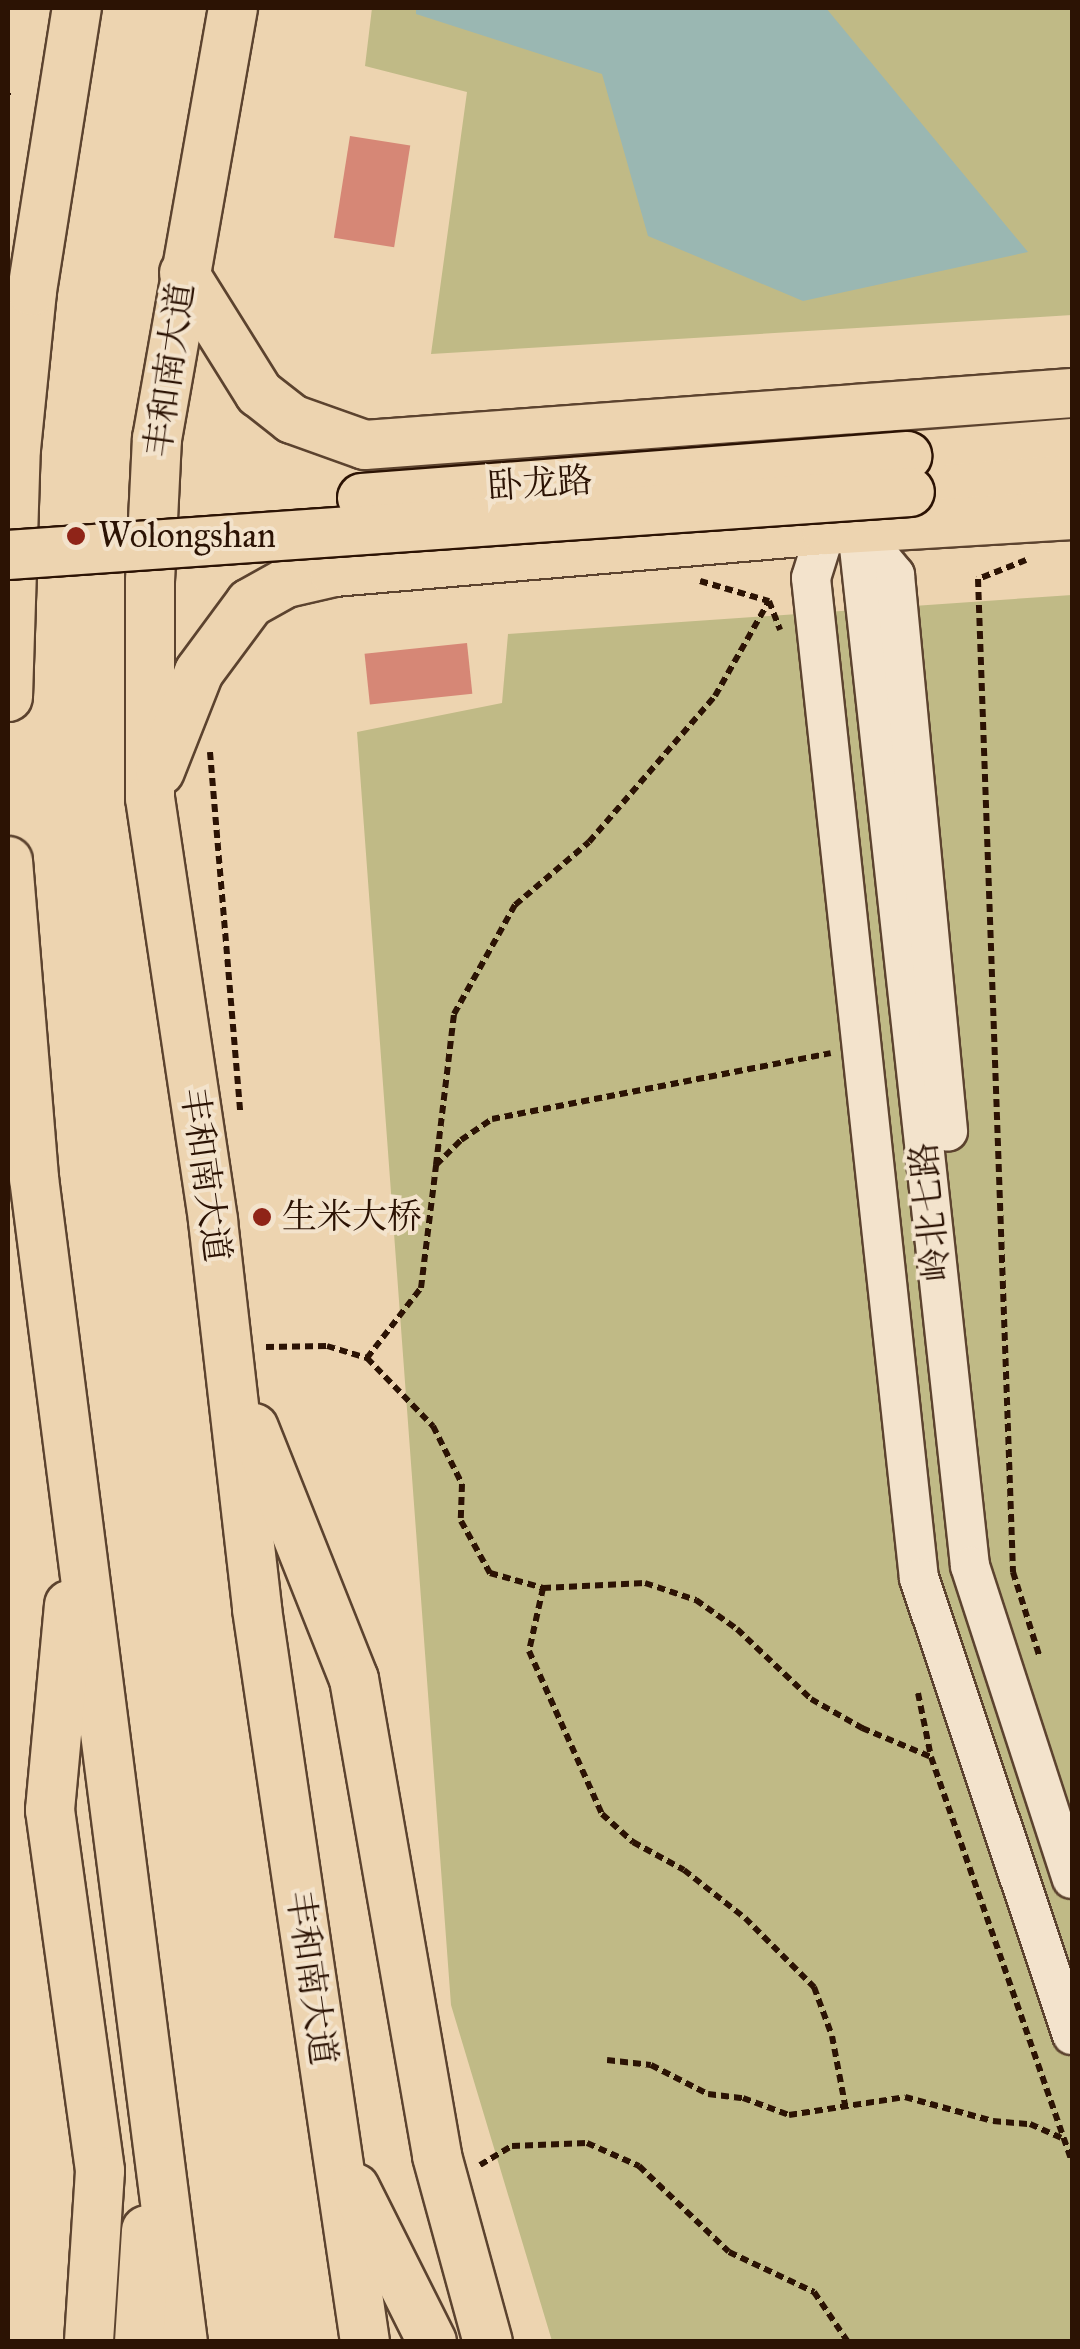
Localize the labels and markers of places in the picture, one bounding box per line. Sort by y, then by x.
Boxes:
place label: Wolongshan [98,515,276,557]
marker: Wolongshan [63,523,89,549]
place label: 生米大桥 [282,1196,422,1238]
marker: 生米大桥 [251,1206,273,1228]

